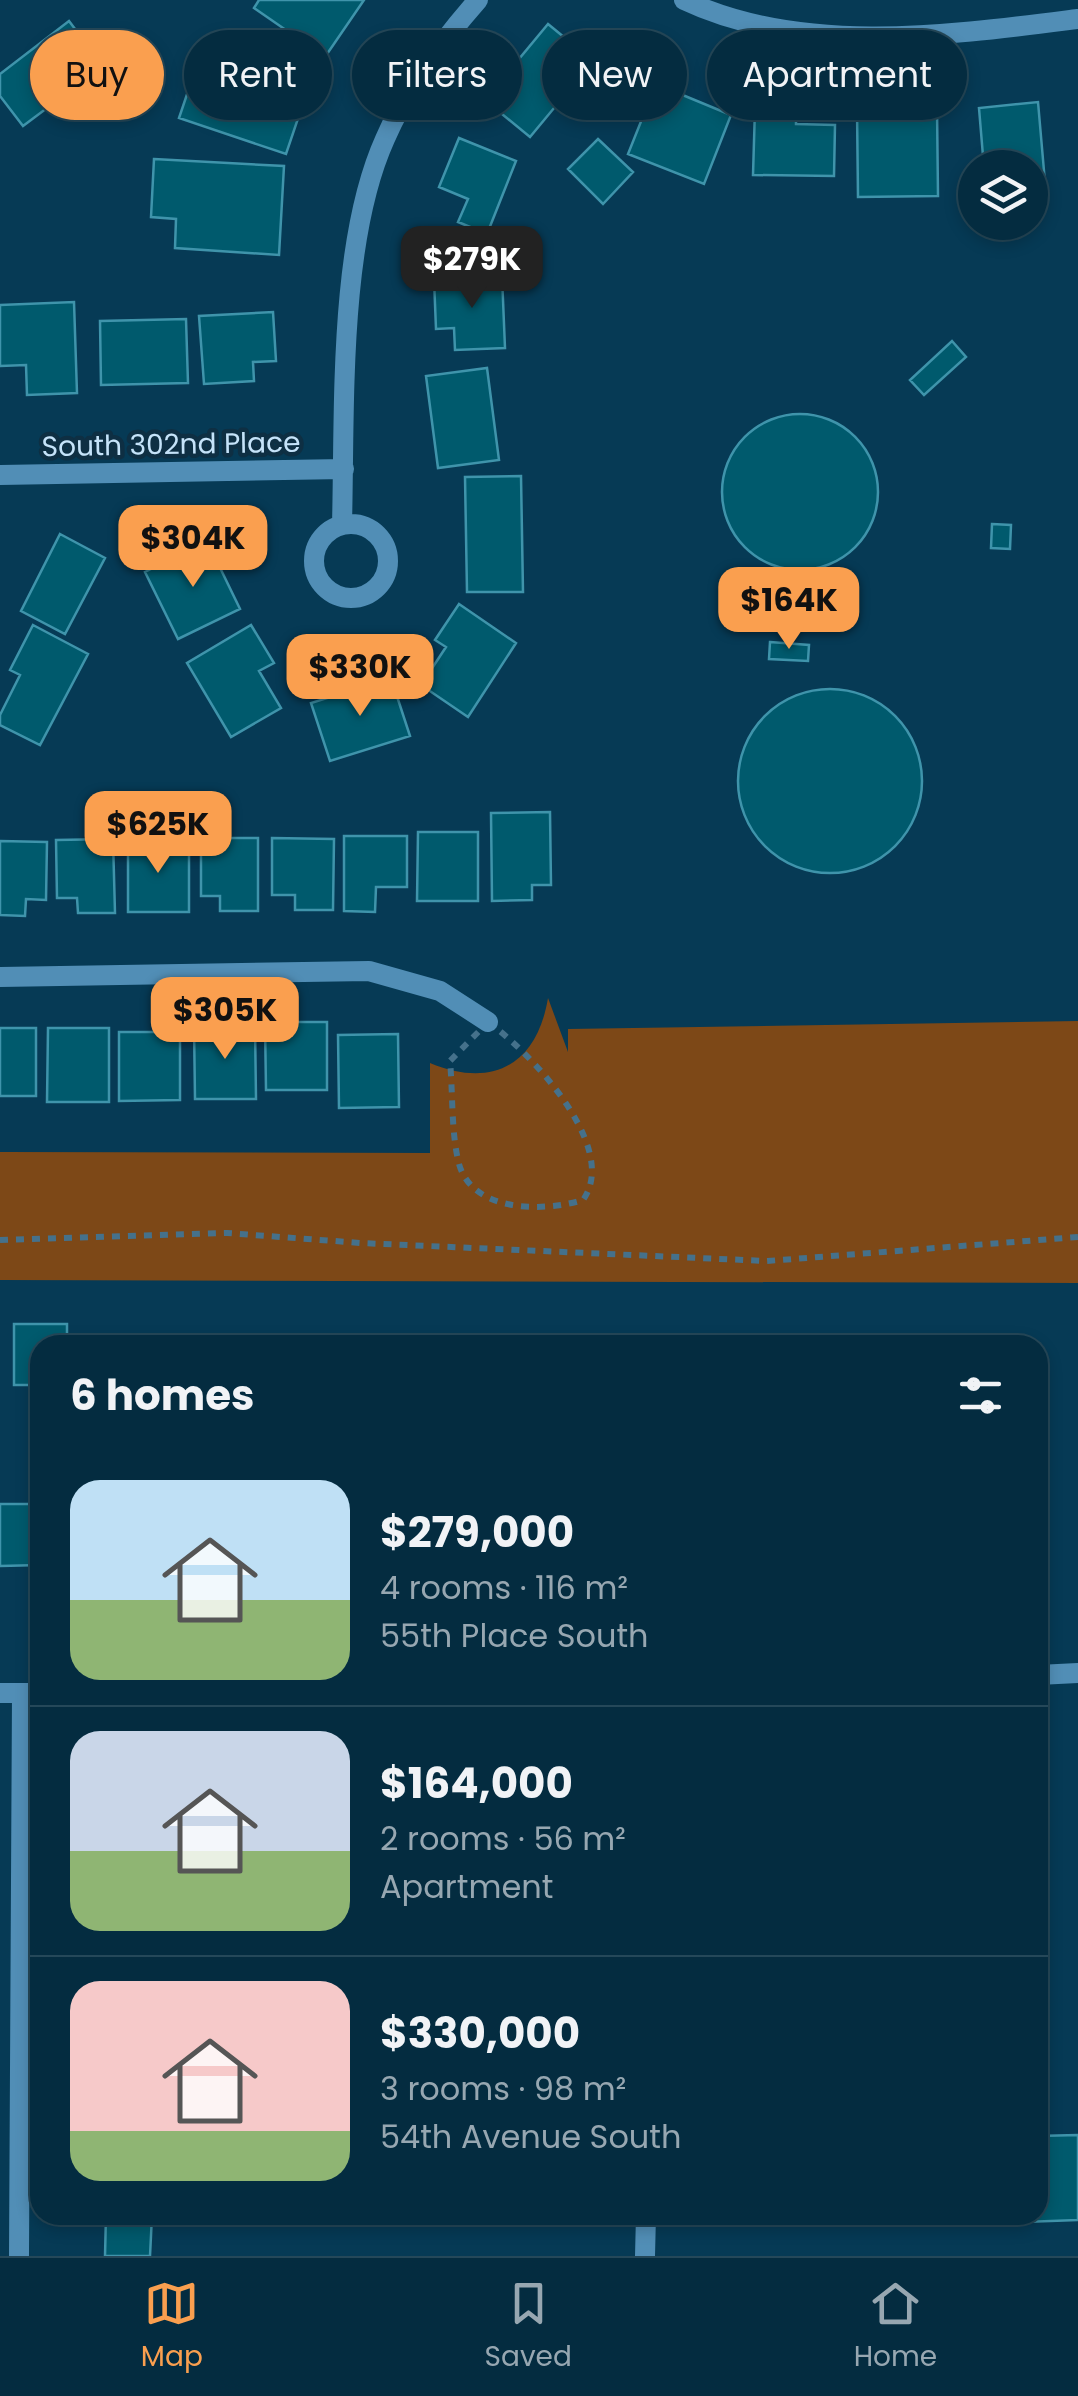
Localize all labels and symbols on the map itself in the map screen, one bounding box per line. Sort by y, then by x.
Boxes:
pin: $279K [402,226,542,311]
street label: South 302nd Place [41,423,301,466]
pin: $304K [123,505,263,590]
pin: $164K [719,567,859,652]
pin: $330K [290,634,430,719]
pin: $625K [88,791,228,876]
pin: $305K [155,977,295,1062]

